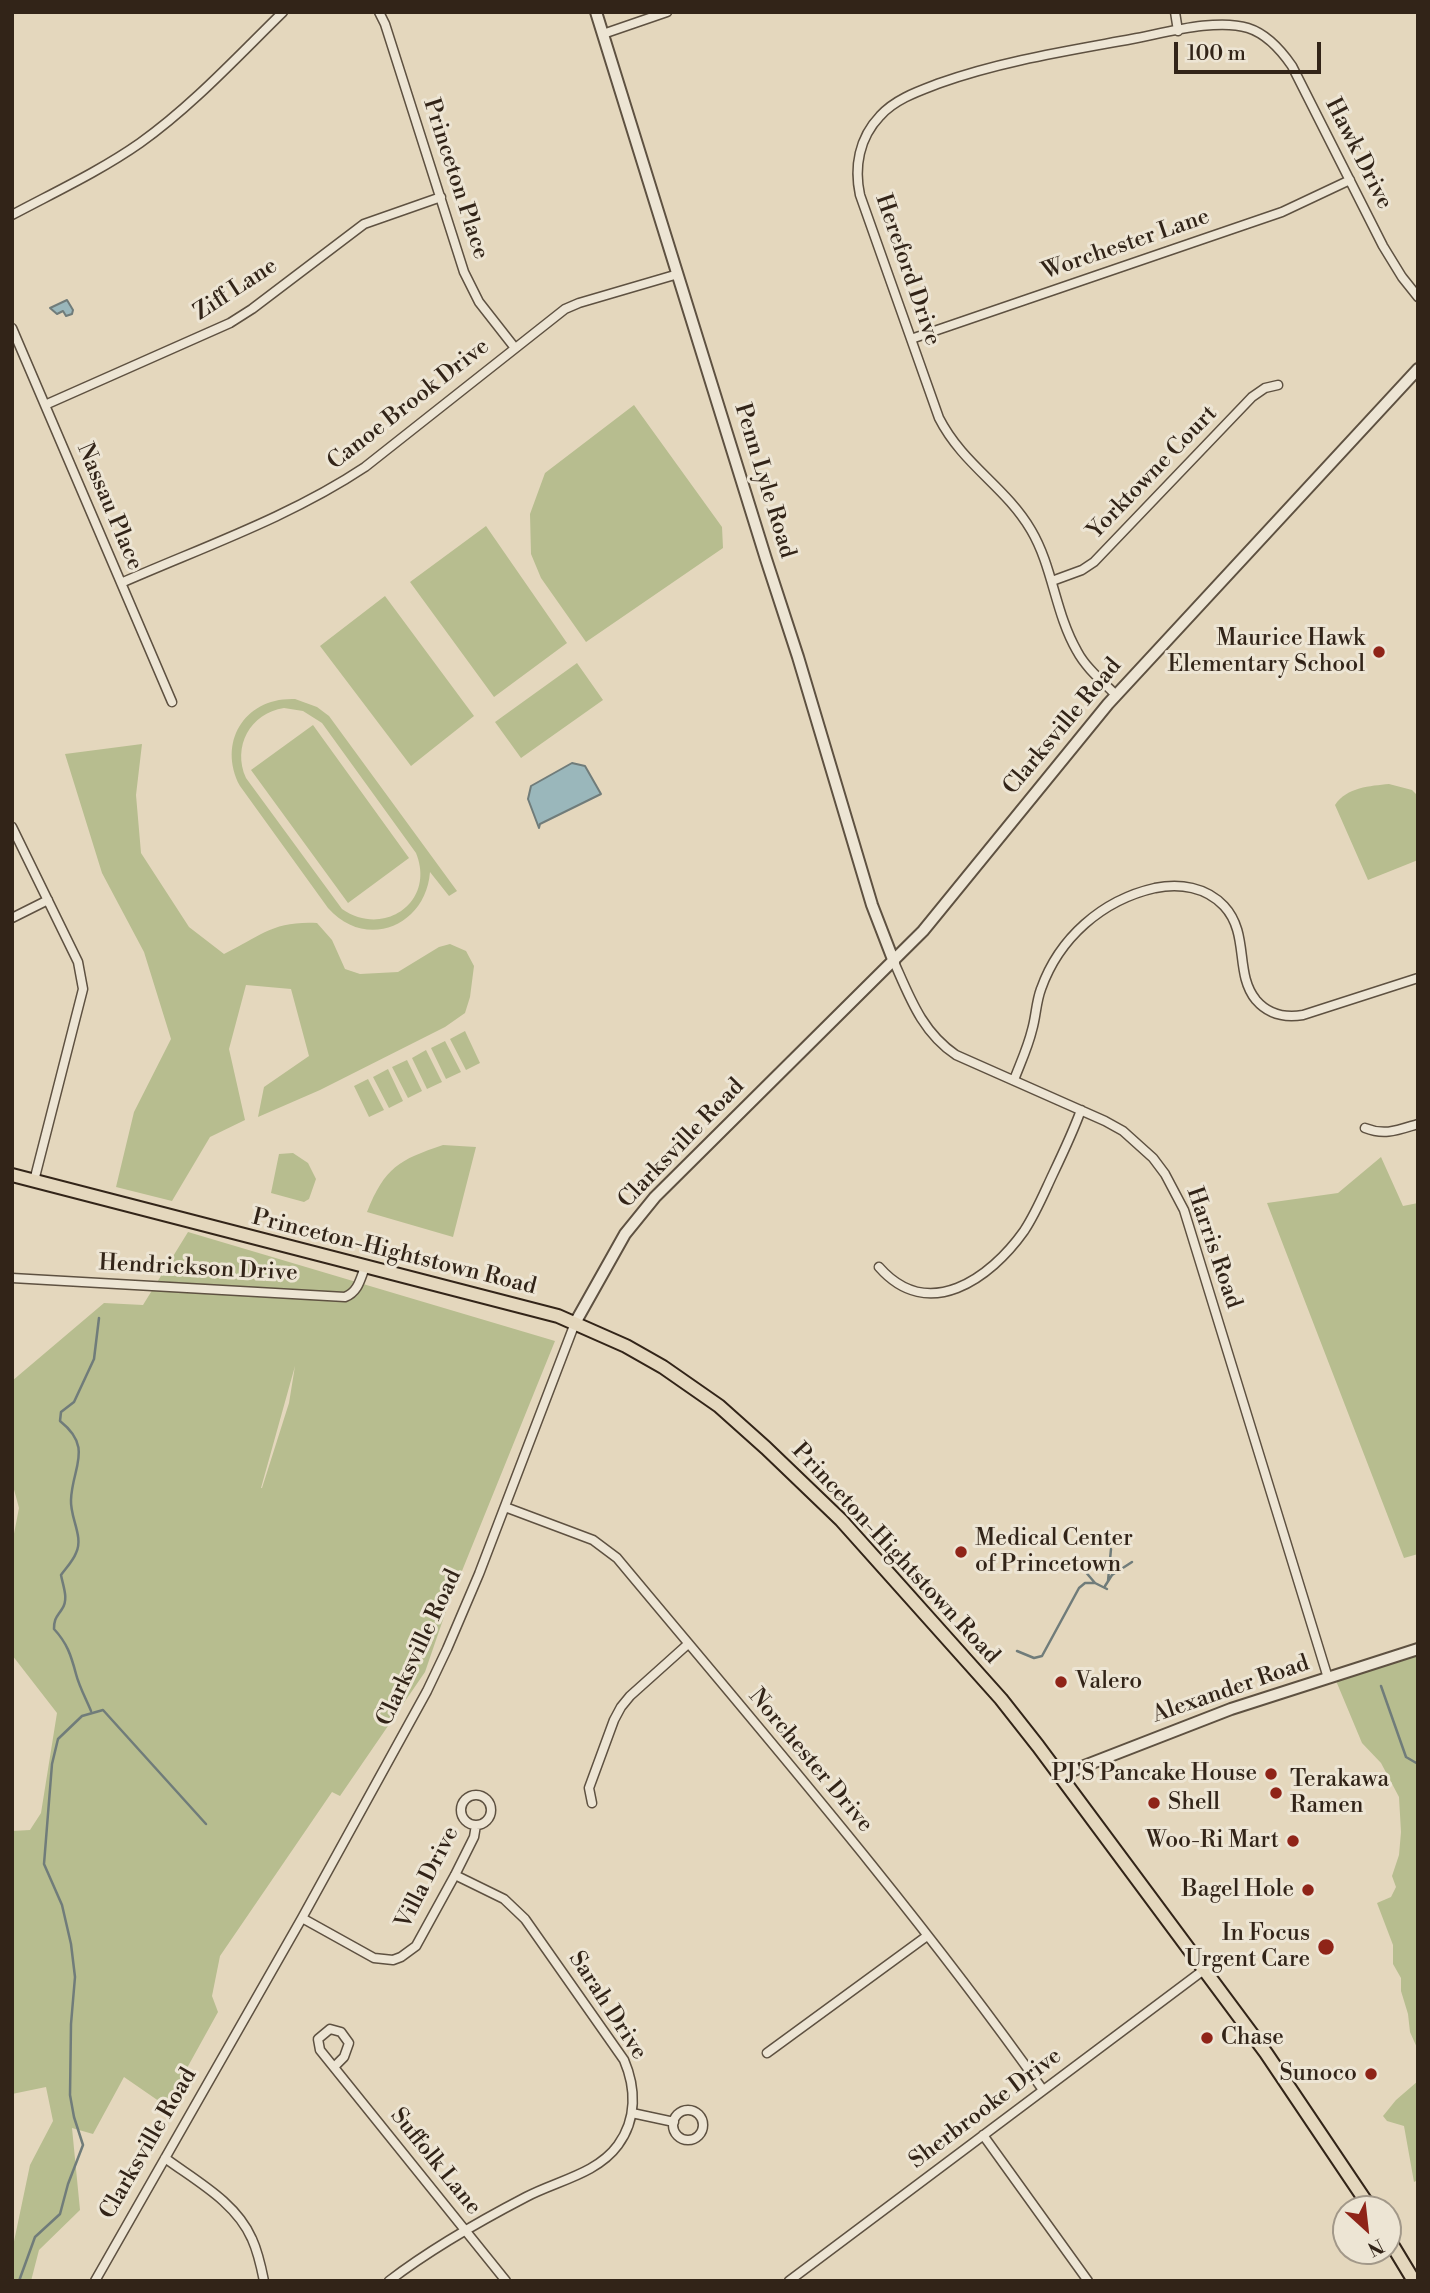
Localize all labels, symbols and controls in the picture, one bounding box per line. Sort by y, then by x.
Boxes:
scale bar [1178,28,1325,72]
text: 100 m [1187,41,1246,67]
street label: Hawk Drive [1318,94,1398,214]
street label: Princeton Place [416,95,494,263]
street label: Hereford Drive [868,191,946,349]
street label: Worchester Lane [1039,203,1213,287]
street label: Ziff Lane [189,253,283,327]
street label: Canoe Brook Drive [323,333,495,477]
street label: Penn Lyle Road [727,400,801,562]
street label: Yorktowne Court [1082,401,1224,545]
street label: Nassau Place [70,439,148,575]
place label: Maurice Hawk Elementary School [1167,625,1365,679]
marker: Maurice Hawk Elementary School [1371,644,1387,660]
street label: Clarksville Road [998,653,1128,801]
street label: Clarksville Road [613,1073,751,1215]
street label: Harris Road [1179,1184,1247,1312]
street label: Princeton-Hightstown Road [249,1204,539,1302]
street label: Hendrickson Drive [98,1250,298,1288]
street label: Princeton-Hightstown Road [785,1438,1005,1670]
place label: Medical Center of Princetown [975,1525,1133,1579]
marker: Medical Center of Princetown [953,1544,969,1560]
street label: Clarksville Road [372,1565,468,1731]
street label: Alexander Road [1149,1650,1313,1730]
place label: Valero [1075,1668,1142,1696]
marker: Valero [1053,1674,1069,1690]
street label: Norchester Drive [742,1683,878,1839]
place label: PJ'S Pancake House [1052,1760,1257,1788]
marker: PJ'S Pancake House [1263,1766,1279,1782]
place label: Terakawa Ramen [1290,1766,1389,1820]
marker: Terakawa Ramen [1268,1785,1284,1801]
place label: Shell [1168,1789,1220,1817]
marker: Shell [1146,1795,1162,1811]
street label: Villa Drive [390,1822,466,1934]
place label: Woo-Ri Mart [1146,1827,1279,1855]
marker: Woo-Ri Mart [1285,1833,1301,1849]
place label: Bagel Hole [1182,1876,1294,1904]
marker: Bagel Hole [1300,1882,1316,1898]
place label: In Focus Urgent Care [1185,1920,1310,1974]
marker: In Focus Urgent Care [1316,1937,1336,1957]
street label: Sarah Drive [562,1947,652,2065]
place label: Chase [1221,2024,1284,2052]
marker: Chase [1199,2030,1215,2046]
street label: Sherbrooke Drive [904,2043,1068,2175]
place label: Sunoco [1280,2060,1357,2088]
street label: Clarksville Road [95,2064,203,2224]
marker: Sunoco [1363,2066,1379,2082]
street label: Suffolk Lane [384,2103,486,2221]
north arrow [1332,2195,1402,2265]
text: N [1363,2233,1388,2261]

